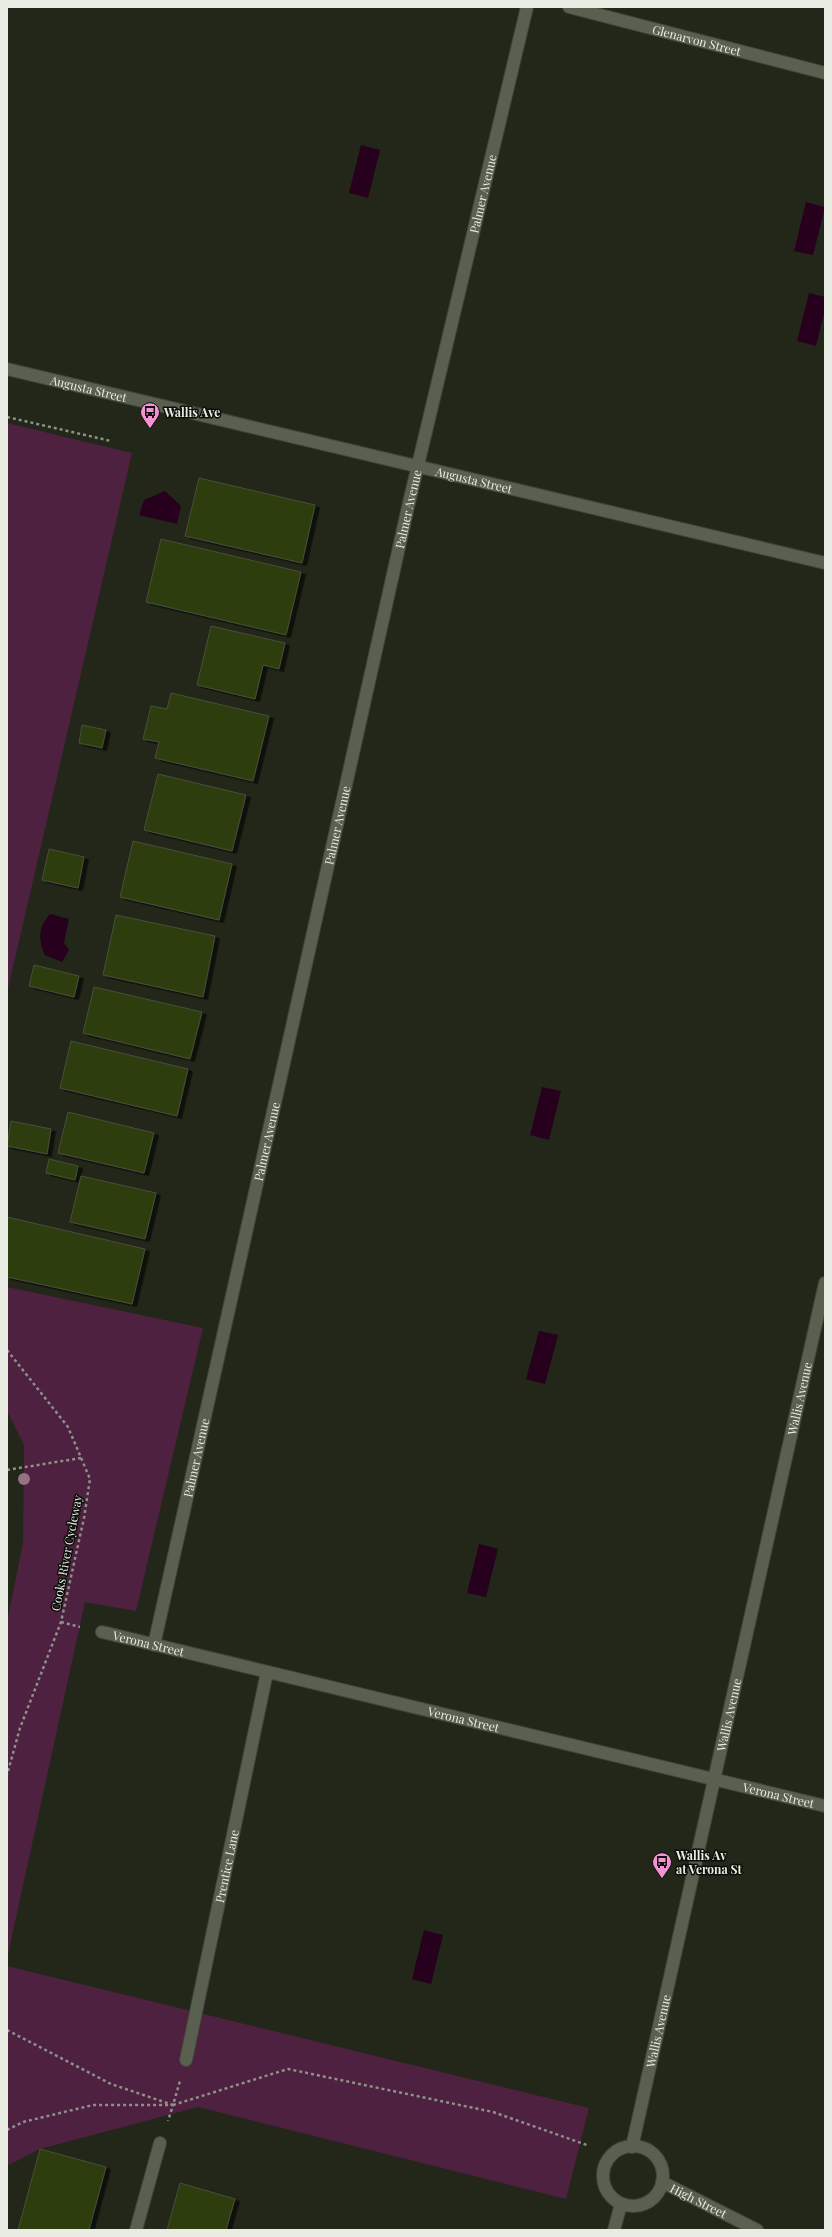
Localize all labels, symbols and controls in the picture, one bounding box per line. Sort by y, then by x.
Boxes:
street label: Glenarvon Street [651,21,744,59]
street label: Palmer Avenue [465,153,500,235]
street label: Augusta Street [48,371,129,405]
bus stop icon: Wallis Ave [139,401,161,429]
place label: Wallis Ave [163,404,220,420]
street label: Augusta Street [433,463,515,497]
street label: Palmer Avenue [391,468,425,550]
street label: Palmer Avenue [320,784,354,866]
street label: Palmer Avenue [250,1100,283,1182]
street label: Wallis Avenue [783,1360,815,1437]
street label: Palmer Avenue [179,1417,212,1499]
street label: Cooks River Cycleway [47,1494,85,1612]
street label: Verona Street [110,1627,187,1660]
street label: Wallis Avenue [712,1677,744,1754]
street label: Verona Street [425,1703,502,1736]
street label: Verona Street [740,1778,817,1811]
street label: Prentice Lane [211,1828,242,1904]
place label: Wallis Av at Verona St [675,1847,742,1877]
bus stop icon: Wallis Av at Verona St [651,1851,673,1879]
street label: Wallis Avenue [642,1993,674,2070]
street label: High Street [668,2180,730,2222]

